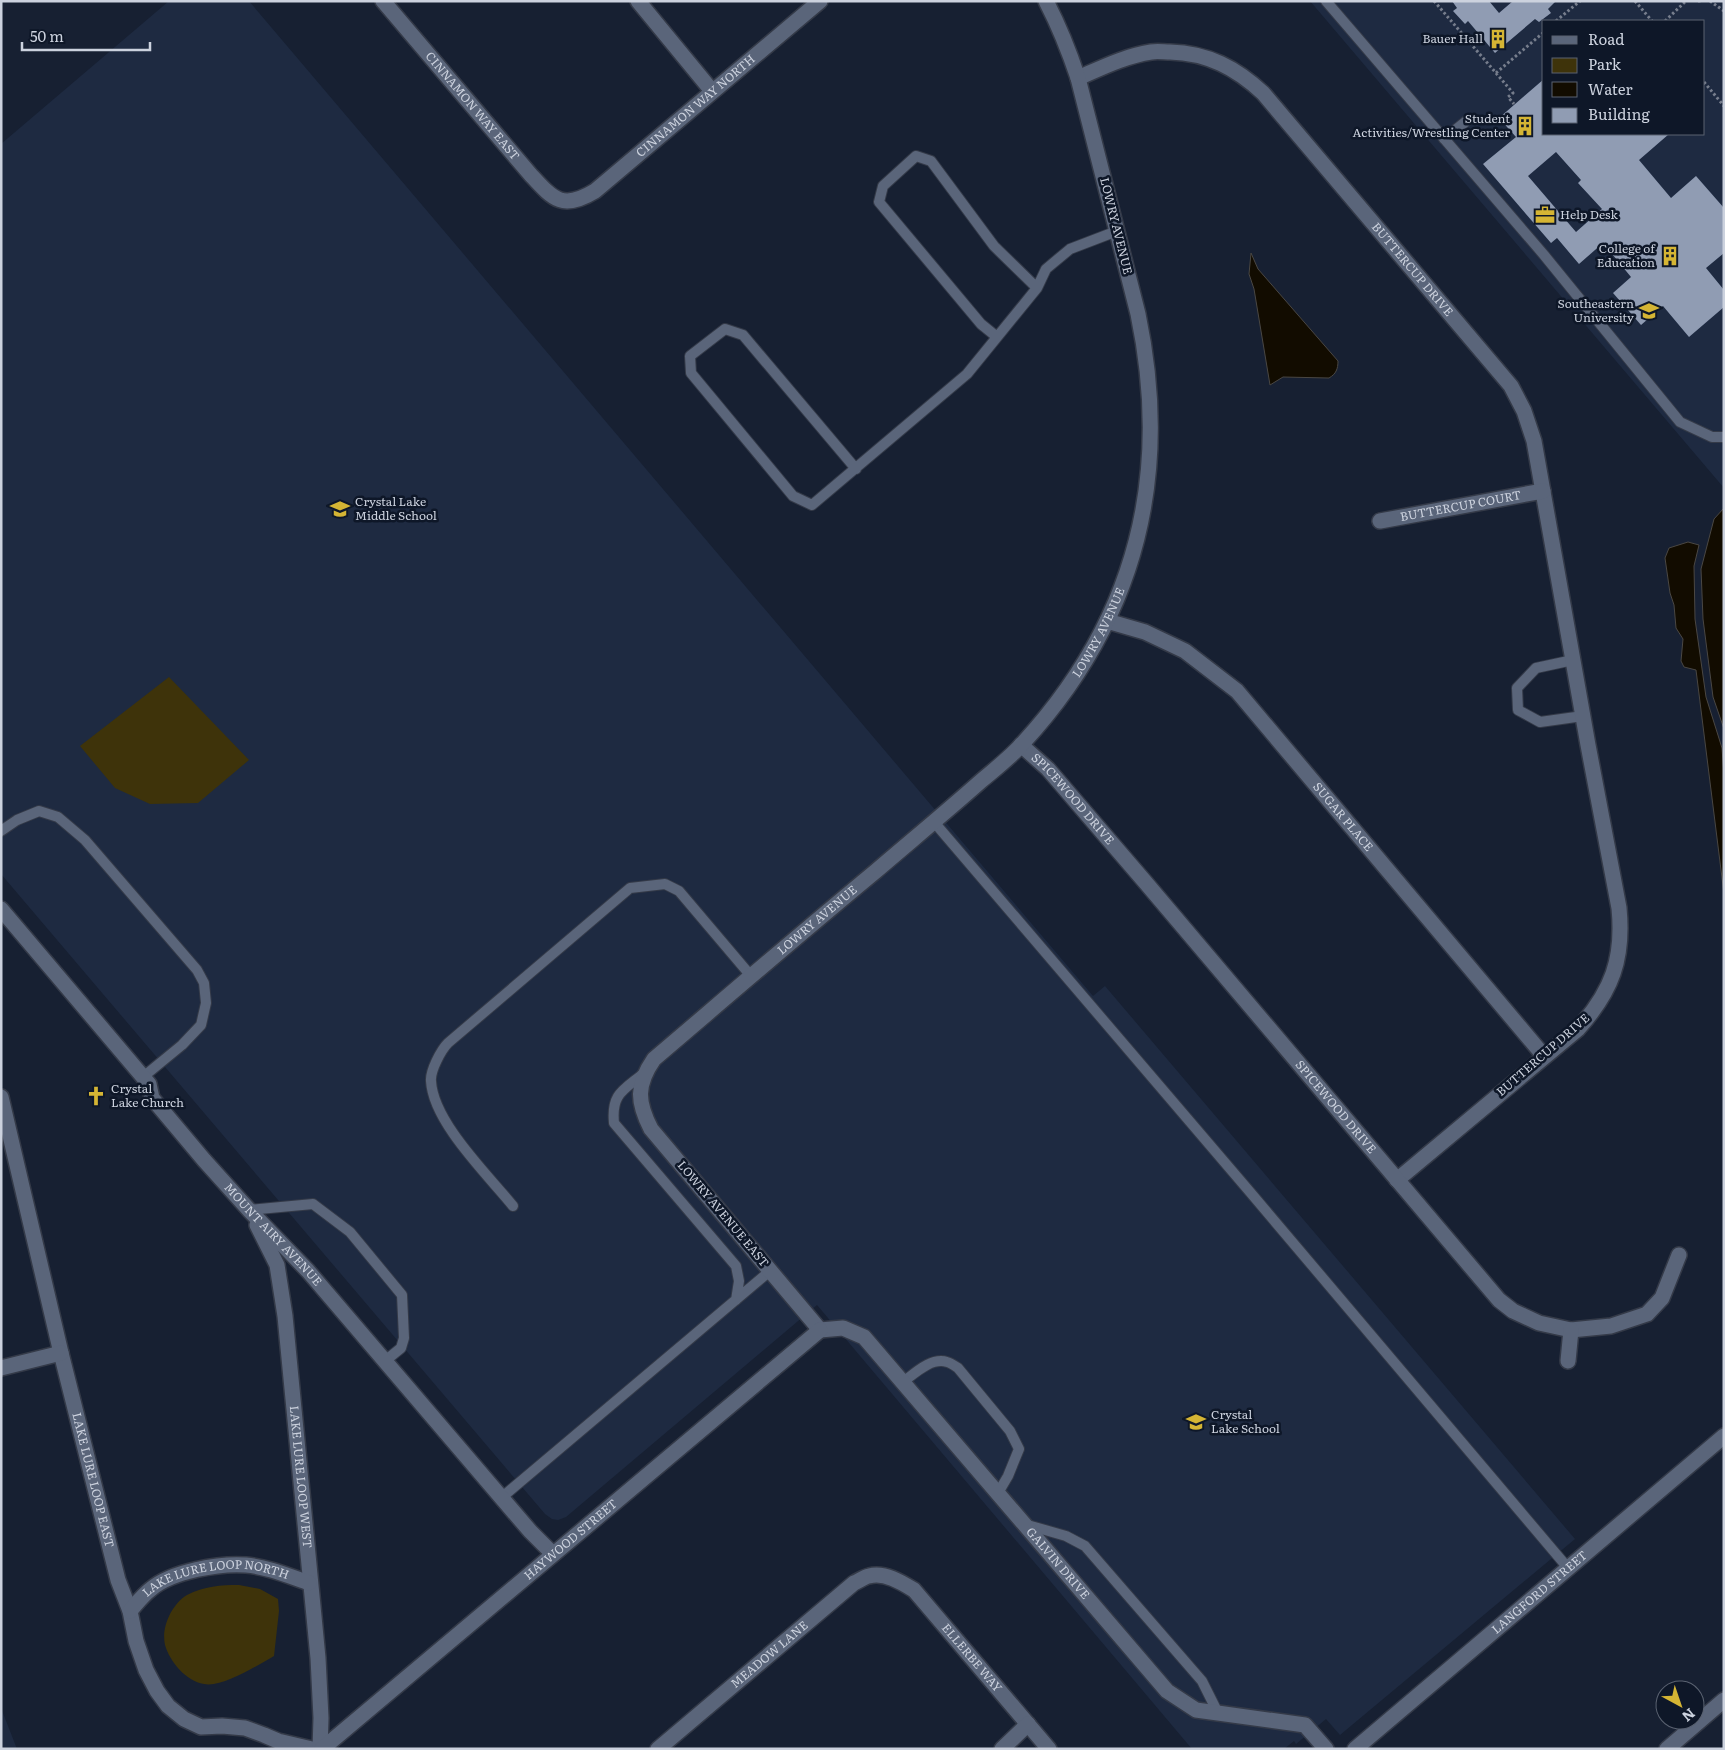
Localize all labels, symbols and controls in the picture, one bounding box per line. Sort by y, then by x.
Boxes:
scale bar [22,20,150,52]
legend [1542,20,1705,135]
text: 50 m [30,24,64,47]
text: Road [1588,27,1624,50]
building icon: Bauer Hall [1487,28,1509,50]
place label: Bauer Hall [1423,29,1483,47]
street label: CINNAMON WAY EAST [422,47,525,164]
street label: CINNAMON WAY NORTH [632,50,759,161]
text: Park [1588,52,1622,75]
text: Water [1588,77,1633,100]
text: Building [1588,102,1650,125]
place label: Student Activities/Wrestling Center [1353,109,1510,141]
building icon: Student Activities/Wrestling Center [1514,115,1536,137]
street label: LOWRY AVENUE [1096,175,1138,276]
office icon: Help Desk [1534,204,1556,226]
place label: Help Desk [1560,205,1618,223]
street label: BUTTERCUP DRIVE [1368,218,1458,320]
place label: College of Education [1597,239,1656,271]
building icon: College of Education [1659,245,1681,267]
place label: Southeastern University [1557,294,1634,326]
school or university icon: Southeastern University [1638,300,1660,322]
street label: BUTTERCUP COURT [1398,485,1523,525]
place label: Crystal Lake Middle School [355,492,437,524]
school or university icon: Crystal Lake Middle School [329,498,351,520]
street label: LOWRY AVENUE [1067,584,1129,681]
street label: SPICEWOOD DRIVE [1028,748,1119,848]
street label: SUGAR PLACE [1309,778,1378,855]
street label: LOWRY AVENUE [773,880,861,958]
street label: BUTTERCUP DRIVE [1492,1008,1593,1100]
street label: SPICEWOOD DRIVE [1292,1056,1381,1157]
place label: Crystal Lake Church [111,1079,184,1111]
church icon: Crystal Lake Church [85,1085,107,1107]
street label: LOWRY AVENUE EAST [674,1156,774,1271]
street label: MOUNT AIRY AVENUE [221,1178,327,1290]
street label: LAKE LURE LOOP WEST [286,1405,317,1549]
place label: Crystal Lake School [1211,1405,1280,1437]
street label: LAKE LURE LOOP EAST [68,1410,120,1550]
school or university icon: Crystal Lake School [1185,1411,1207,1433]
street label: HAYWOOD STREET [519,1494,621,1584]
street label: GALVIN DRIVE [1023,1523,1095,1603]
street label: LANGFORD STREET [1487,1546,1591,1638]
street label: LAKE LURE LOOP NORTH [138,1555,292,1601]
street label: MEADOW LANE [726,1616,812,1692]
street label: ELLERBE WAY [938,1619,1007,1696]
north arrow [1655,1680,1705,1730]
text: N [1678,1704,1700,1727]

